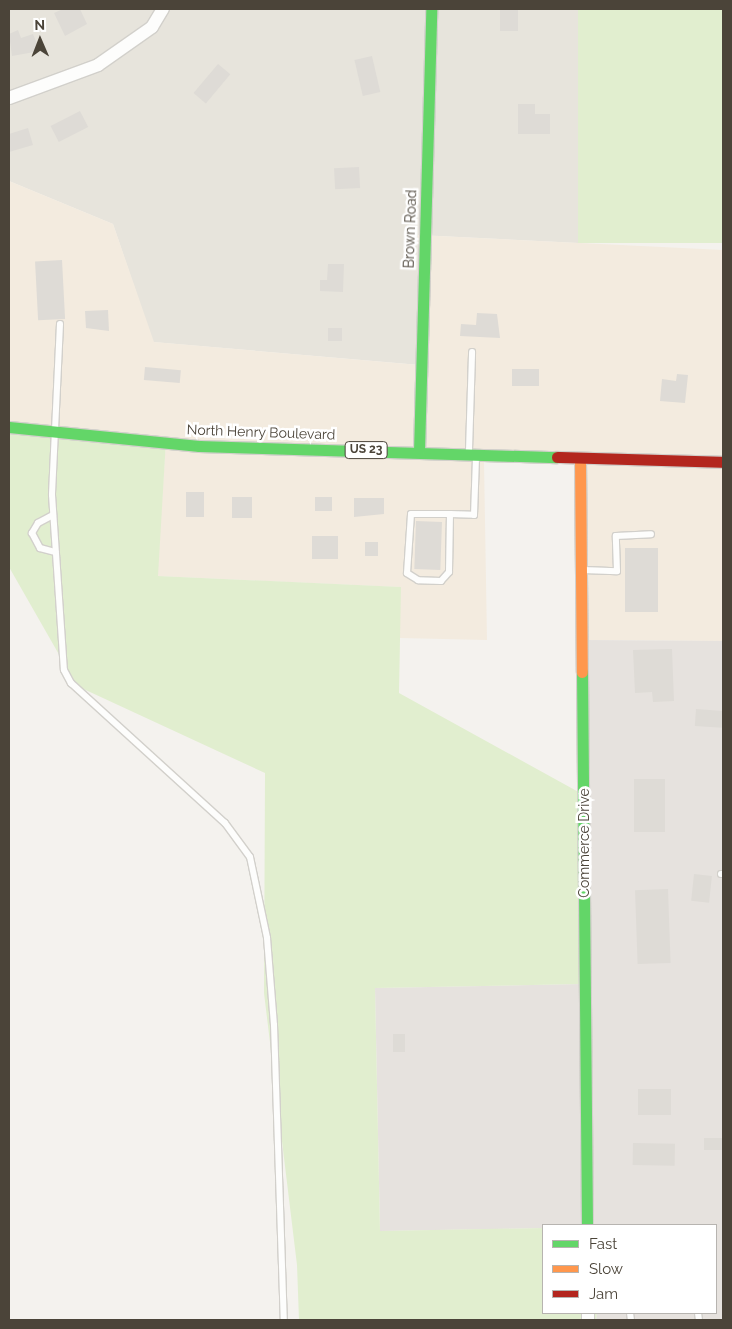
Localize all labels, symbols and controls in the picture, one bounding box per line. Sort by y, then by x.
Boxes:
north arrow [15,15,65,65]
text: N [34,17,45,33]
street label: Brown Road [400,189,420,269]
street label: North Henry Boulevard [186,421,336,443]
road number: US 23 [344,440,388,460]
street label: Commerce Drive [576,788,592,898]
legend [542,1224,717,1314]
text: Fast [589,1235,617,1253]
text: Slow [589,1260,623,1278]
text: Jam [589,1285,618,1303]

